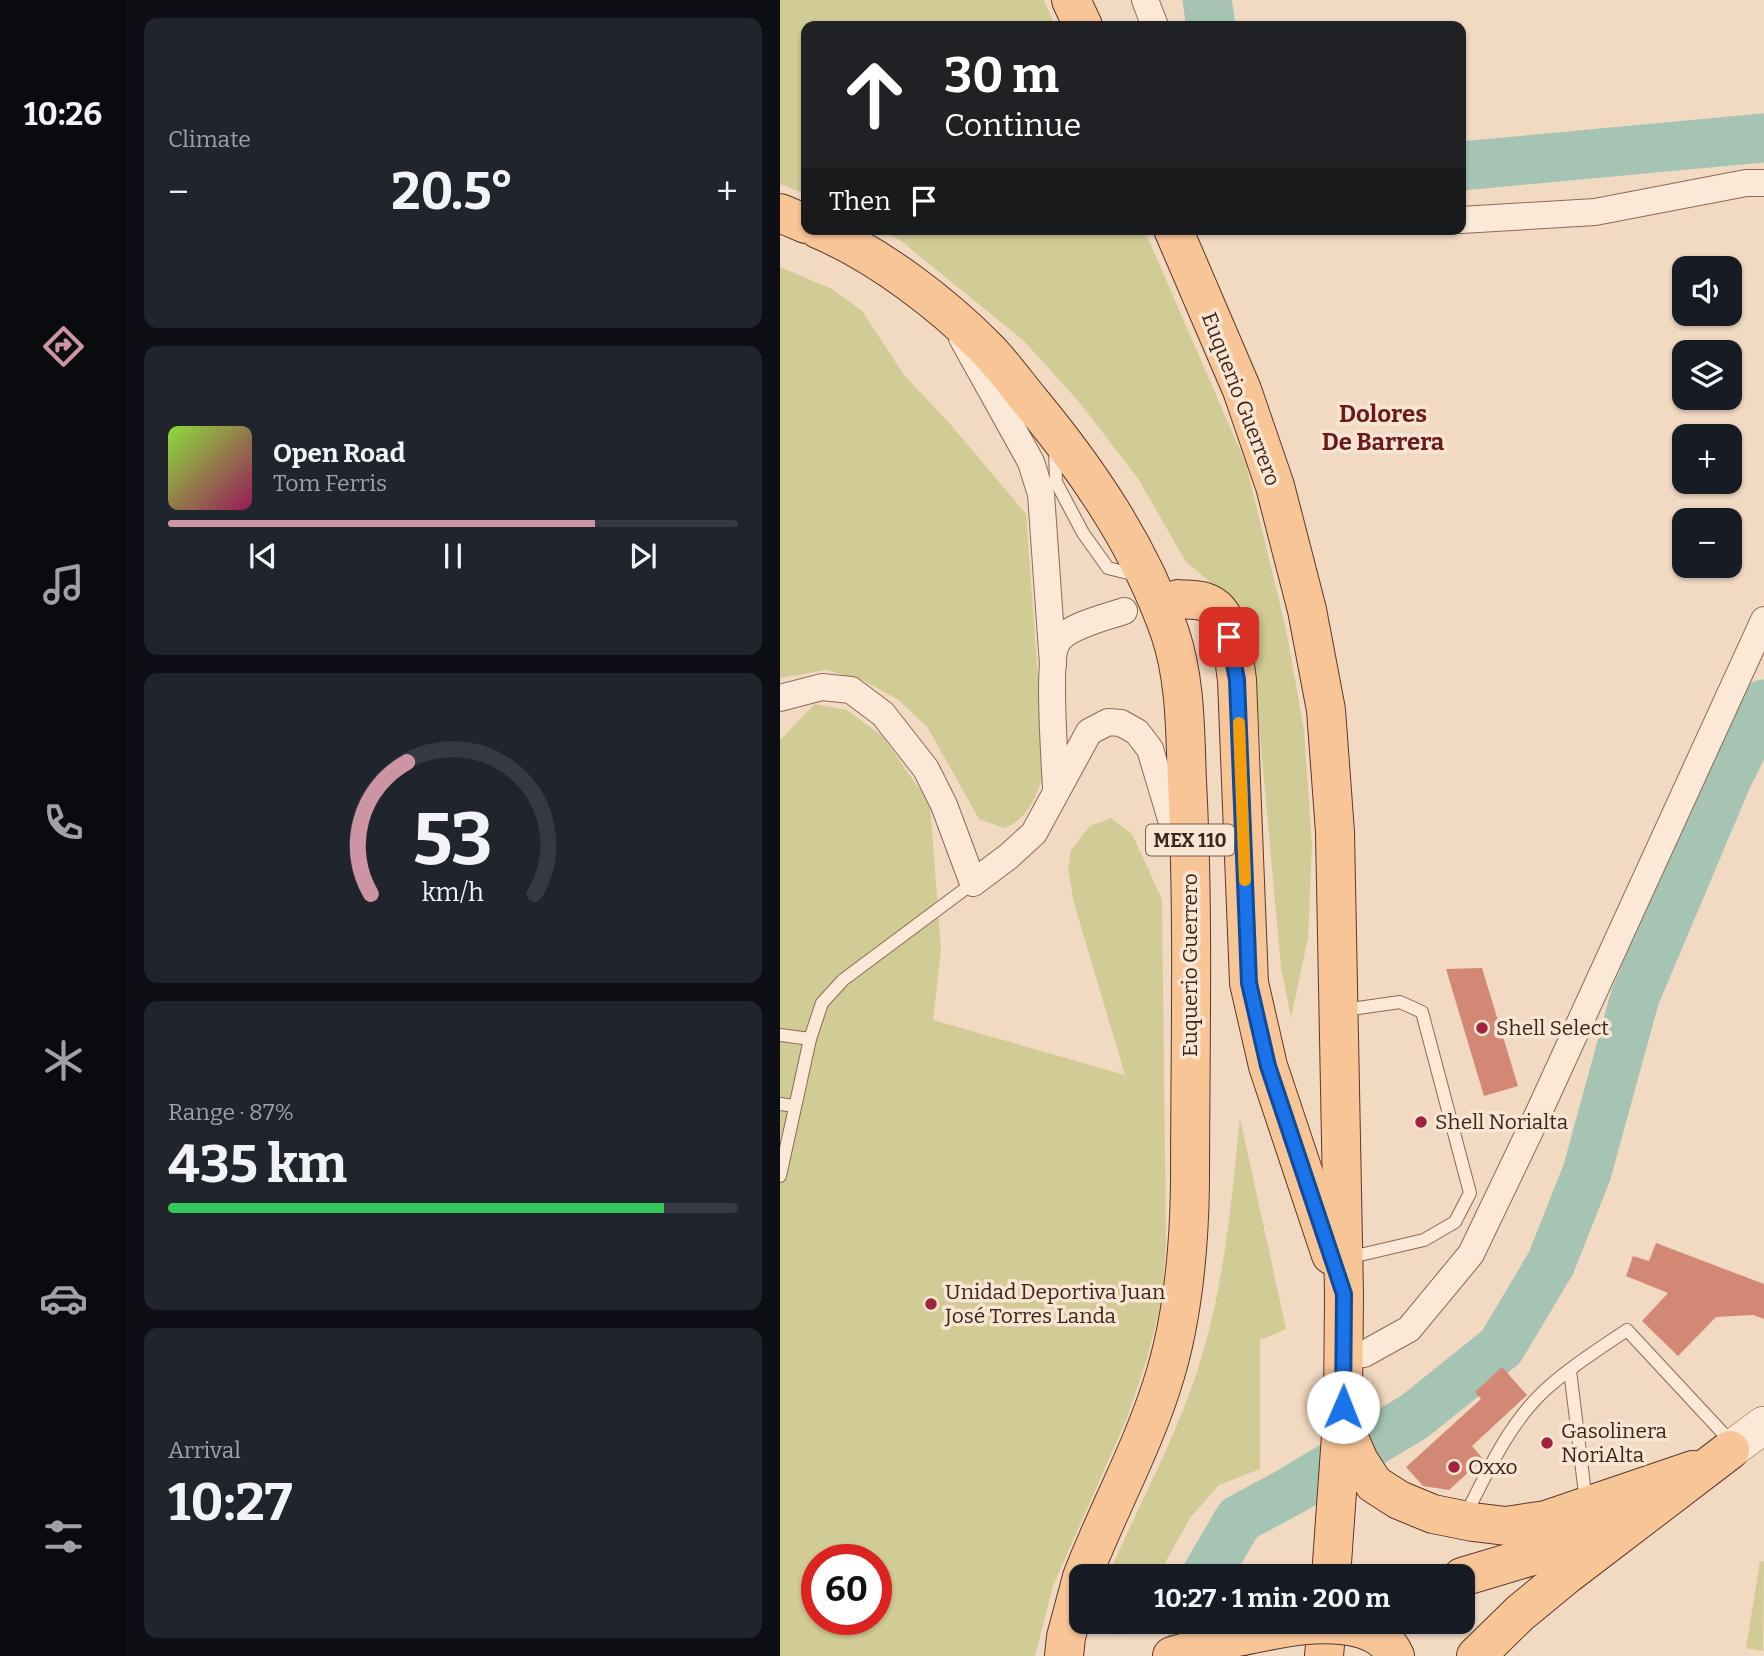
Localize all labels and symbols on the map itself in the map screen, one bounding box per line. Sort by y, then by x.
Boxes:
street label: Euquerio Guerrero [1196,309,1286,489]
district label: Dolores De Barrera [1322,400,1445,456]
pin [1199,607,1259,667]
road number: MEX 110 [1146,824,1234,856]
street label: Euquerio Guerrero [1177,873,1203,1057]
place label: Shell Select [1496,1015,1609,1041]
marker: Shell Select [1474,1020,1490,1036]
place label: Shell Norialta [1435,1109,1569,1135]
marker: Shell Norialta [1413,1114,1429,1130]
place label: Unidad Deportiva Juan José Torres Landa [944,1279,1165,1329]
marker: Unidad Deportiva Juan José Torres Landa [923,1296,939,1312]
position arrow [1306,1370,1380,1444]
place label: Gasolinera NoriAlta [1561,1418,1668,1468]
marker: Gasolinera NoriAlta [1539,1435,1555,1451]
place label: Oxxo [1468,1454,1518,1480]
marker: Oxxo [1446,1459,1462,1475]
speed limit sign: 60 [801,1544,892,1635]

